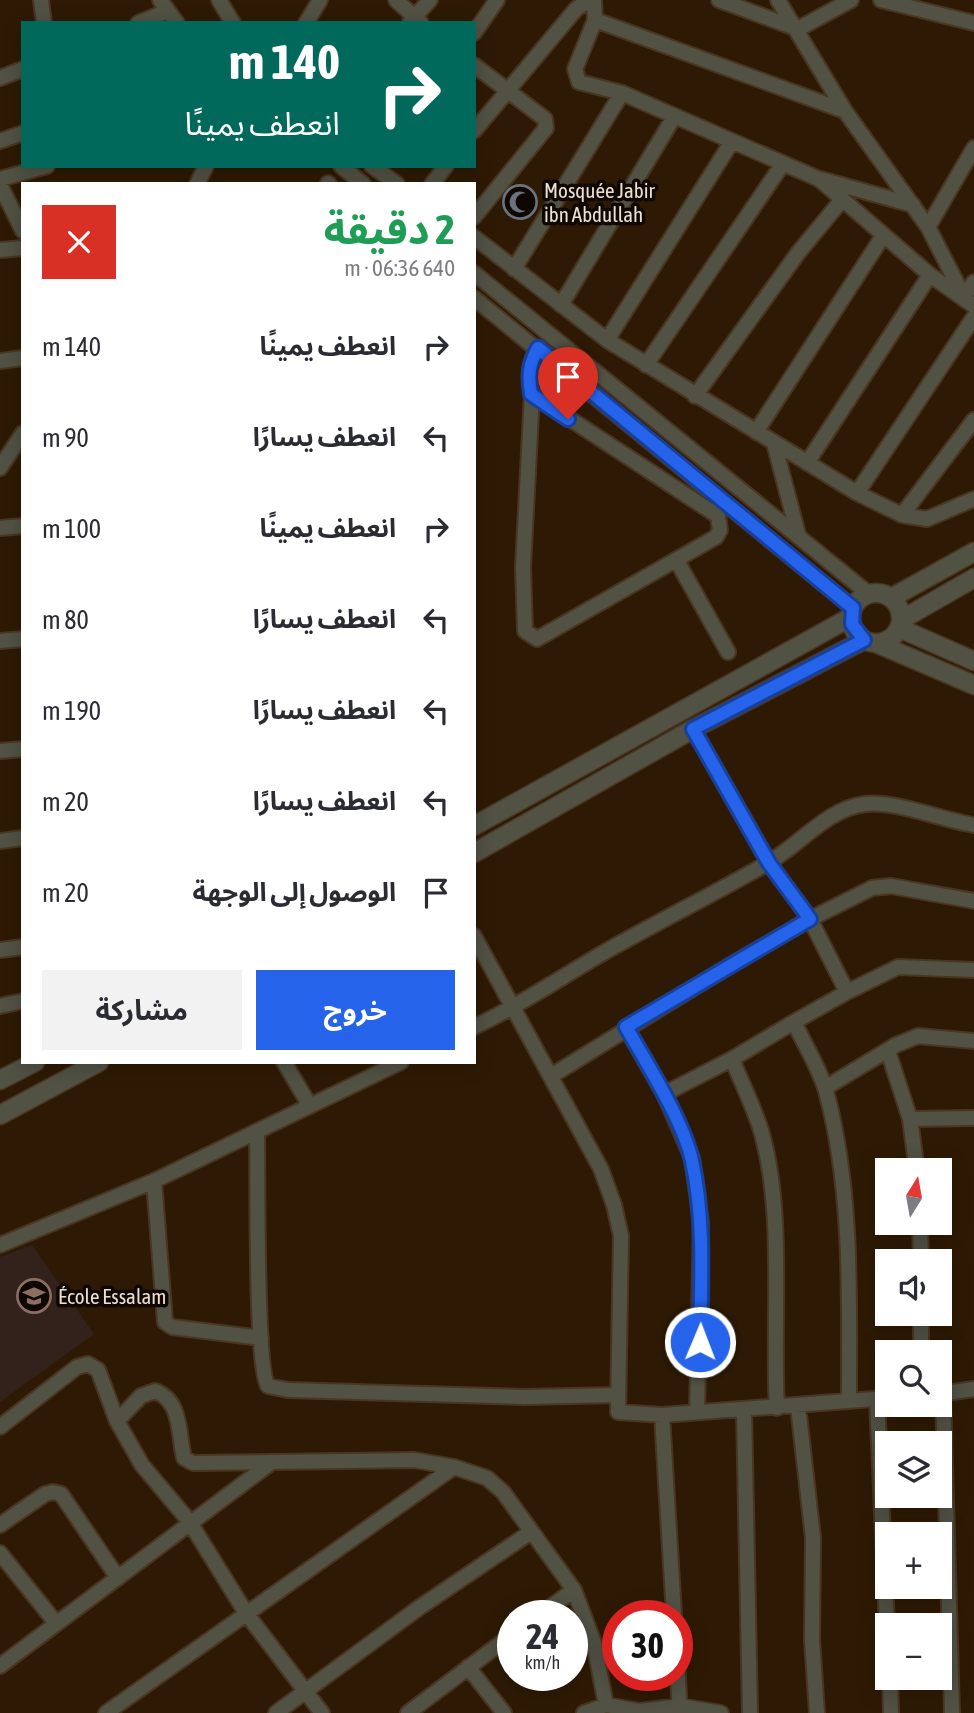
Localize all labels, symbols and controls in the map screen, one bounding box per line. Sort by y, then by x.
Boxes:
text: 140 m [229,33,340,89]
icon: right [364,49,455,140]
text: انعطف يمينًا [185,105,340,142]
place label: Mosquée Jabir ibn Abdullah [544,178,656,226]
mosque icon: Mosquée Jabir ibn Abdullah [501,183,539,221]
button: close [42,205,116,279]
text: 2 دقيقة [324,205,455,253]
text: 640 m · 06:36 [344,255,455,281]
icon: right [417,328,455,366]
text: انعطف يمينًا [259,331,396,361]
text: 140 m [42,332,101,362]
pin [538,347,598,419]
icon: arrive [549,358,587,396]
icon: left [417,419,455,457]
text: انعطف يسارًا [253,422,396,452]
text: 90 m [42,423,89,453]
icon: right [417,510,455,548]
text: انعطف يمينًا [259,513,396,543]
text: 100 m [42,514,101,544]
icon: left [417,601,455,639]
text: انعطف يسارًا [253,604,396,634]
text: 80 m [42,605,89,635]
icon: left [417,692,455,730]
text: انعطف يسارًا [253,695,396,725]
text: 190 m [42,696,101,726]
icon: left [417,783,455,821]
text: انعطف يسارًا [253,786,396,816]
text: 20 m [42,787,89,817]
icon: arrive [417,874,455,912]
text: الوصول إلى الوجهة [193,877,396,907]
text: 20 m [42,878,89,908]
button: مشاركة [42,970,242,1050]
button: خروج [256,970,455,1050]
north arrow [875,1158,952,1236]
map controls [875,1158,952,1690]
button: sound [875,1249,952,1326]
school or university icon: École Essalam [15,1277,53,1315]
place label: École Essalam [58,1284,166,1308]
position arrow [663,1305,737,1379]
button: search [875,1340,952,1417]
button: layers [875,1431,952,1508]
button: + [875,1522,952,1599]
speed limit sign: 30 [602,1600,693,1691]
button: − [875,1613,952,1690]
text: 24 [526,1616,559,1656]
text: km/h [525,1652,560,1673]

